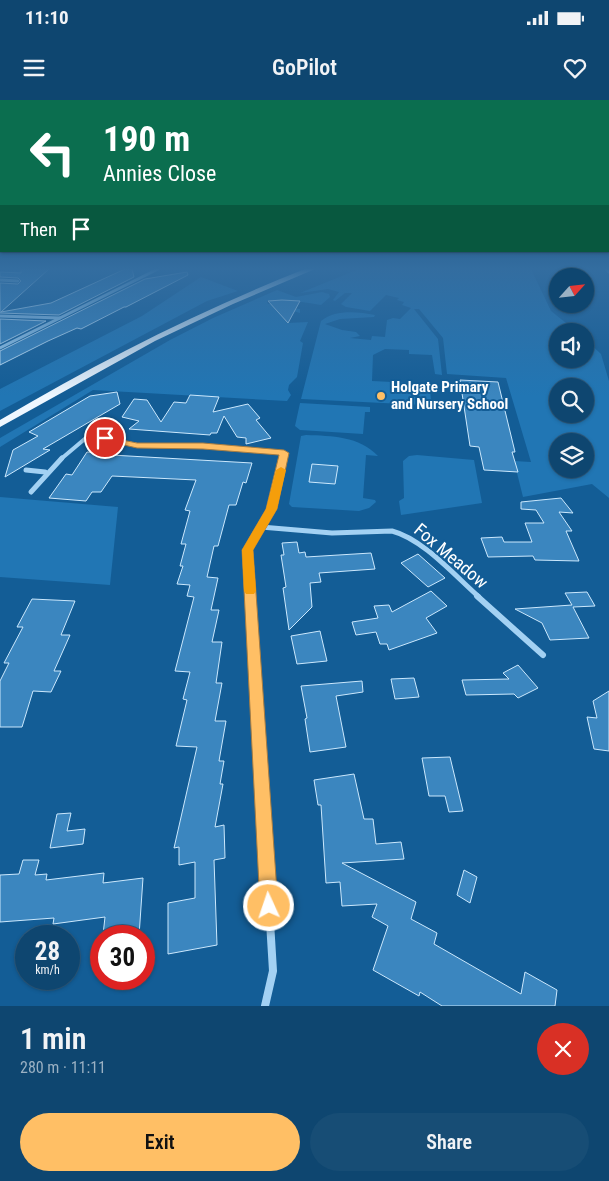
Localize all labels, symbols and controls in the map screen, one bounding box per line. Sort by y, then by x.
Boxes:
text: 11:10 [25,6,69,29]
icon: menu [20,54,48,82]
icon: heart [561,54,589,82]
text: GoPilot [272,55,337,80]
text: 190 m [103,119,190,160]
icon: left [20,120,85,185]
text: Annies Close [103,161,216,186]
icon: arrive [67,215,95,243]
text: Then [20,218,57,241]
north arrow [549,268,594,312]
map controls [549,268,594,478]
button: sound [549,323,594,368]
place label: Holgate Primary and Nursery School [391,378,508,413]
button: search [549,378,594,423]
marker: Holgate Primary and Nursery School [375,390,387,402]
pin [84,417,126,459]
icon: arrive [91,424,119,452]
button: layers [549,433,594,478]
street label: Fox Meadow [410,519,493,593]
position arrow [242,879,294,931]
speed limit sign: 30 [90,925,155,990]
text: 28 [35,937,60,966]
text: km/h [35,963,60,977]
text: 1 min [20,1021,86,1056]
button: close [537,1023,589,1075]
text: 280 m · 11:11 [20,1058,106,1077]
button: Exit [20,1113,300,1171]
button: Share [310,1113,589,1171]

